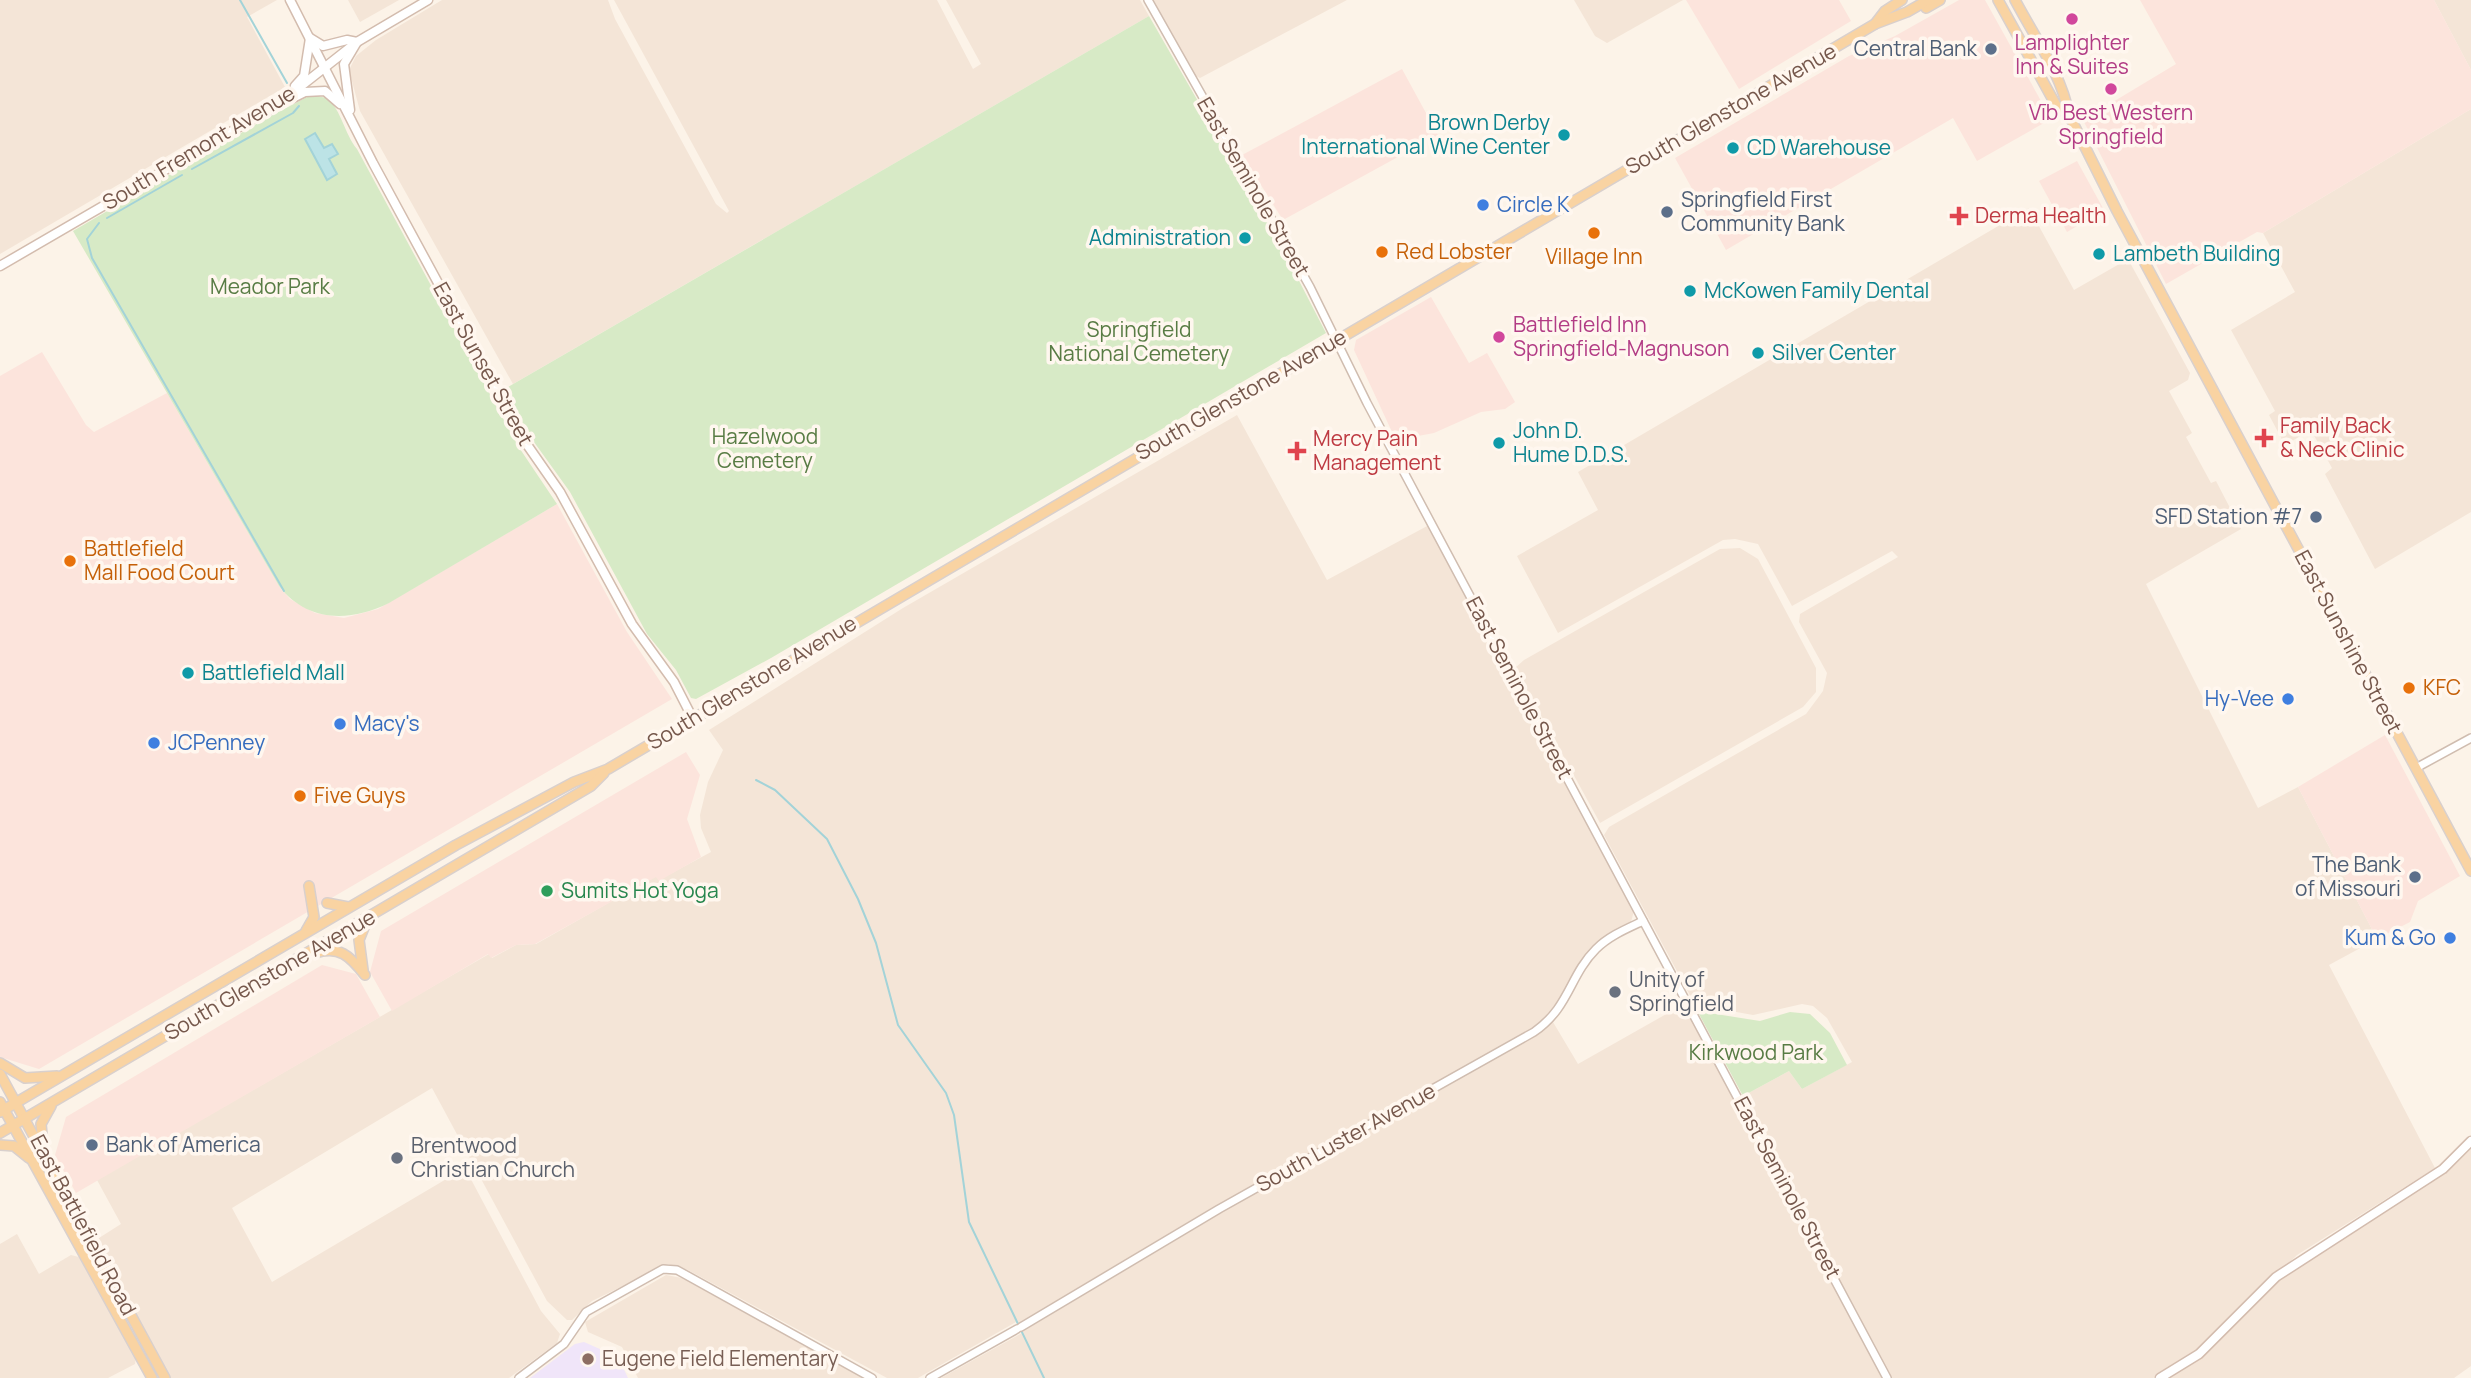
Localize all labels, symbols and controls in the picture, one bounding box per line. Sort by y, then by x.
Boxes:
marker: Lamplighter Inn & Suites [2064,11,2080,27]
place label: Lamplighter Inn & Suites [2014,28,2130,80]
place label: Central Bank [1854,34,1978,62]
street label: South Glenstone Avenue [1620,36,1841,180]
marker: Central Bank [1983,41,1999,57]
street label: South Fremont Avenue [97,78,300,216]
marker: Vīb Best Western Springfield [2103,81,2119,97]
street label: East Seminole Street [1191,92,1317,281]
place label: Vīb Best Western Springfield [2029,98,2193,150]
place label: Brown Derby International Wine Center [1301,108,1550,160]
marker: Brown Derby International Wine Center [1556,127,1572,143]
place label: CD Warehouse [1747,133,1891,161]
marker: CD Warehouse [1725,140,1741,156]
place label: Springfield First Community Bank [1681,185,1845,237]
place label: Circle K [1497,190,1570,218]
marker: Circle K [1475,197,1491,213]
place label: Derma Health [1975,201,2107,229]
marker: Springfield First Community Bank [1659,204,1675,220]
marker: Derma Health [1949,206,1969,226]
place label: Administration [1089,223,1231,251]
marker: Village Inn [1586,225,1602,241]
marker: Administration [1237,230,1253,246]
place label: Red Lobster [1396,237,1513,265]
place label: Lambeth Building [2113,239,2280,267]
place label: Village Inn [1545,242,1643,270]
marker: Red Lobster [1374,244,1390,260]
marker: Lambeth Building [2091,246,2107,262]
park label: Meador Park [210,272,331,300]
place label: McKowen Family Dental [1704,276,1929,304]
street label: East Sunset Street [427,277,540,450]
marker: McKowen Family Dental [1682,283,1698,299]
place label: Battlefield Inn Springfield-Magnuson [1513,310,1729,362]
park label: Springfield National Cemetery [1049,315,1229,367]
street label: South Glenstone Avenue [1130,322,1351,466]
marker: Battlefield Inn Springfield-Magnuson [1491,329,1507,345]
place label: Silver Center [1772,338,1897,366]
marker: Silver Center [1750,345,1766,361]
place label: Family Back & Neck Clinic [2280,411,2405,463]
place label: John D. Hume D.D.S. [1513,416,1629,468]
park label: Hazelwood Cemetery [712,422,818,474]
place label: Mercy Pain Management [1313,424,1441,476]
marker: Family Back & Neck Clinic [2254,428,2274,448]
marker: John D. Hume D.D.S. [1491,435,1507,451]
marker: Mercy Pain Management [1287,441,1307,461]
place label: SFD Station #7 [2155,502,2302,530]
marker: SFD Station #7 [2308,509,2324,525]
place label: Battlefield Mall Food Court [84,534,235,586]
street label: East Sunshine Street [2289,545,2409,738]
marker: Battlefield Mall Food Court [62,553,78,569]
street label: East Seminole Street [1460,591,1580,784]
street label: South Glenstone Avenue [642,609,861,756]
place label: Battlefield Mall [202,658,345,686]
marker: Battlefield Mall [180,665,196,681]
place label: KFC [2423,673,2461,701]
marker: KFC [2401,680,2417,696]
place label: Hy-Vee [2205,684,2274,712]
marker: Hy-Vee [2280,691,2296,707]
place label: Macy's [354,709,419,737]
marker: Macy's [332,716,348,732]
place label: JCPenney [168,728,265,756]
marker: JCPenney [146,735,162,751]
place label: Five Guys [314,781,406,809]
marker: Five Guys [292,788,308,804]
place label: The Bank of Missouri [2295,850,2402,902]
marker: The Bank of Missouri [2407,869,2423,885]
place label: Sumits Hot Yoga [561,876,719,904]
marker: Sumits Hot Yoga [539,883,555,899]
street label: South Glenstone Avenue [159,902,380,1046]
place label: Kum & Go [2345,923,2436,951]
marker: Kum & Go [2442,930,2458,946]
place label: Unity of Springfield [1629,965,1734,1017]
marker: Unity of Springfield [1607,984,1623,1000]
park label: Kirkwood Park [1689,1038,1824,1066]
street label: South Luster Avenue [1251,1076,1440,1198]
street label: East Seminole Street [1728,1091,1848,1284]
street label: East Battlefield Road [24,1129,143,1320]
place label: Bank of America [106,1130,261,1158]
place label: Brentwood Christian Church [411,1131,575,1183]
marker: Bank of America [84,1137,100,1153]
marker: Brentwood Christian Church [389,1150,405,1166]
place label: Eugene Field Elementary [602,1344,839,1372]
marker: Eugene Field Elementary [580,1351,596,1367]

